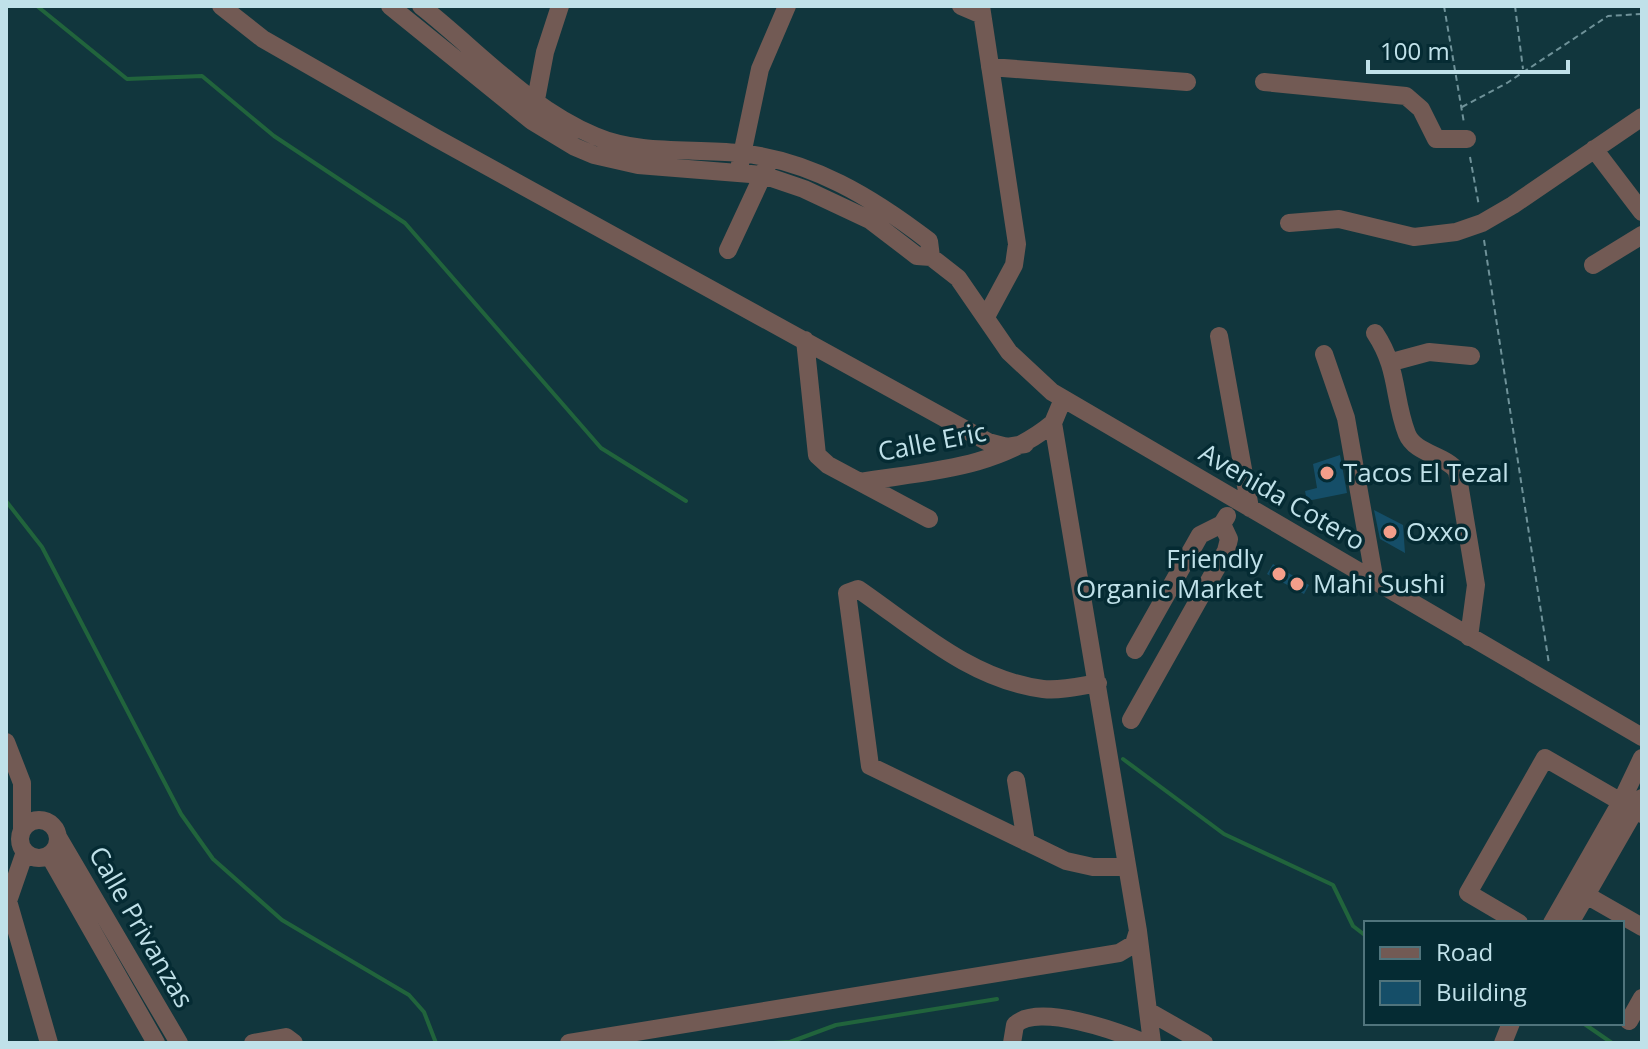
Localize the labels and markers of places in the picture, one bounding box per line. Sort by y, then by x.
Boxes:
place label: Tacos El Tezal [1343,454,1509,490]
marker: Tacos El Tezal [1318,464,1336,482]
place label: Oxxo [1406,513,1469,549]
marker: Oxxo [1381,523,1399,541]
place label: Friendly Organic Market [1076,540,1264,606]
marker: Friendly Organic Market [1270,565,1288,583]
place label: Mahi Sushi [1313,565,1445,601]
marker: Mahi Sushi [1288,575,1306,593]

